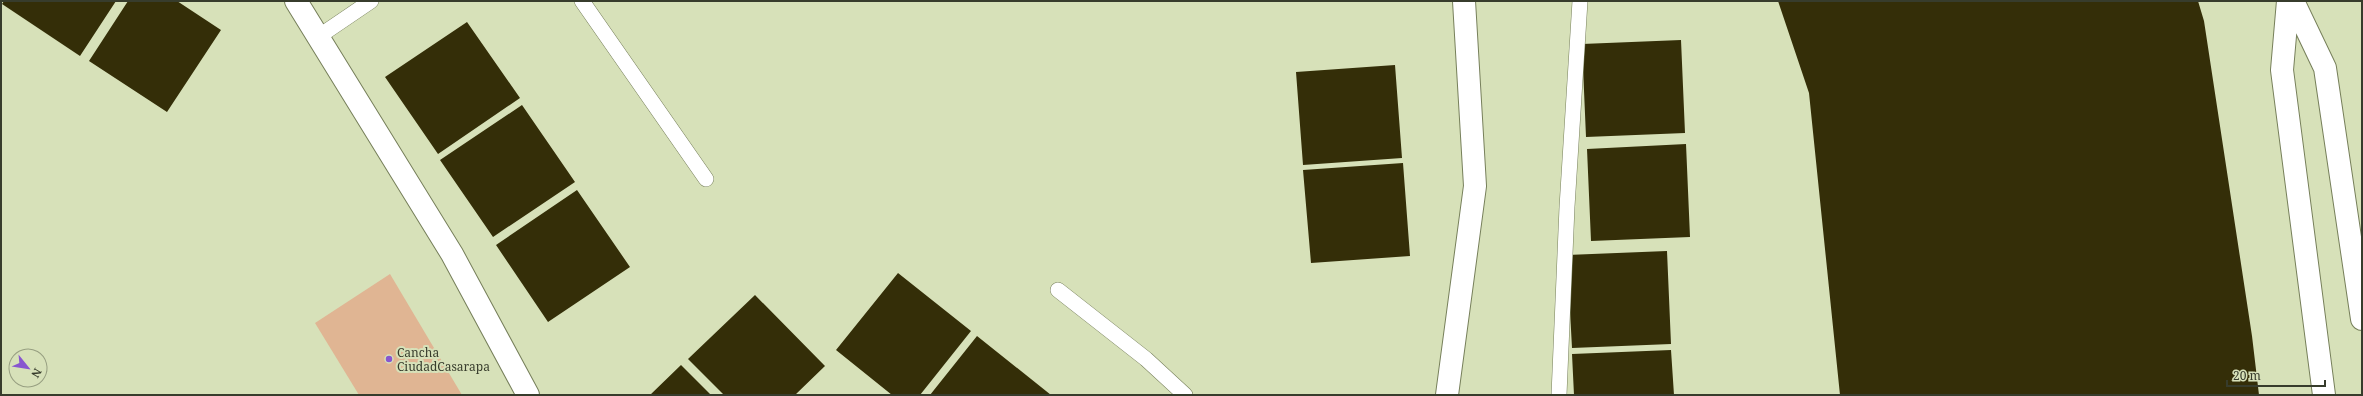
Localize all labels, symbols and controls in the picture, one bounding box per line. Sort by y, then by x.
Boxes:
place label: Cancha CiudadCasarapa [397,344,490,375]
north arrow [8,348,48,388]
marker: Cancha CiudadCasarapa [384,354,394,364]
scale bar [2227,362,2325,388]
text: N [28,366,46,381]
text: 20 m [2233,367,2261,384]

